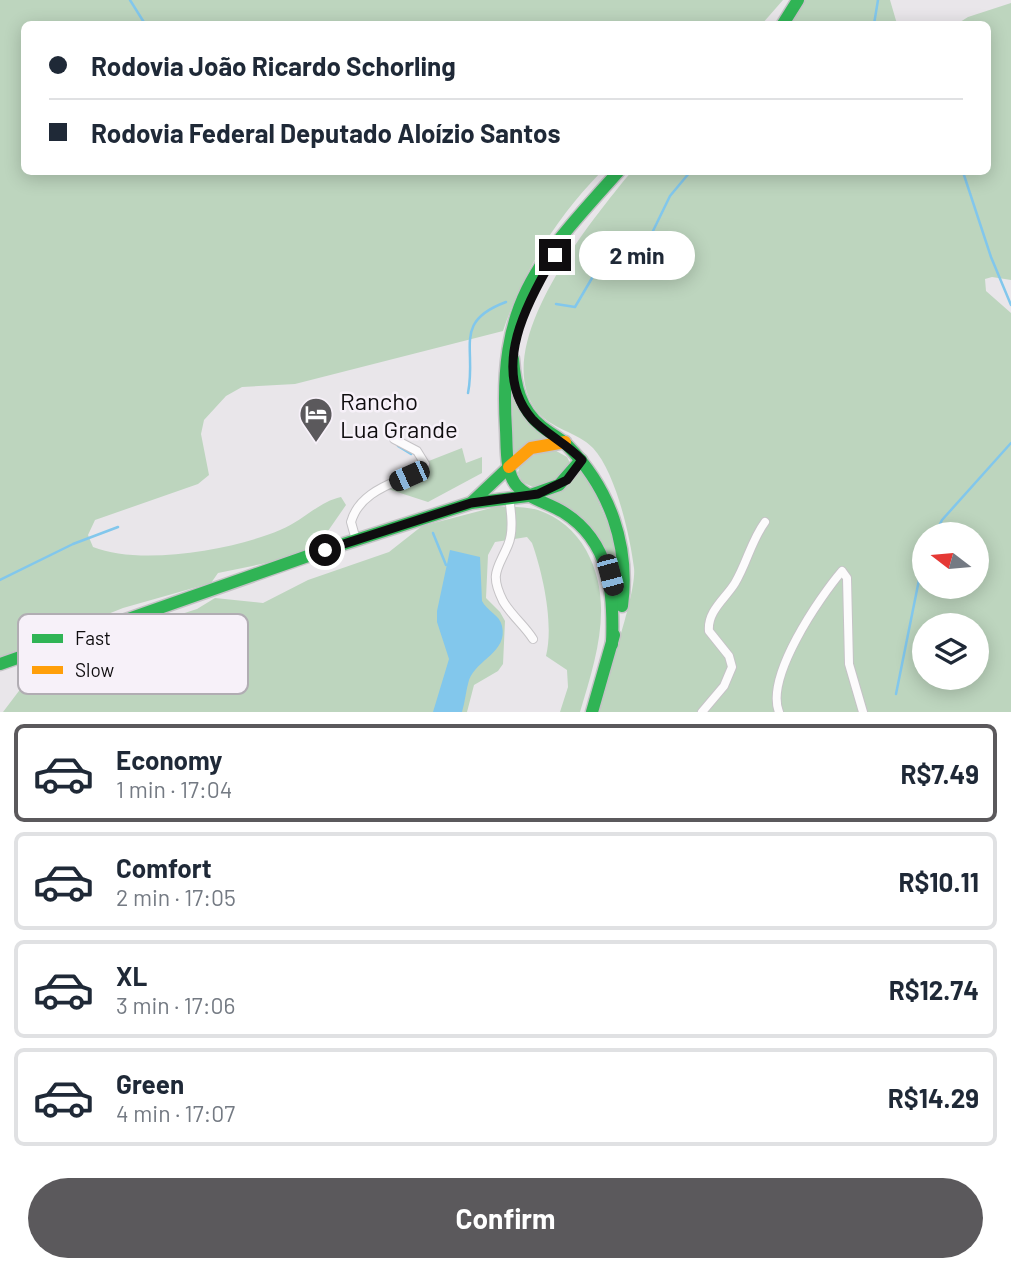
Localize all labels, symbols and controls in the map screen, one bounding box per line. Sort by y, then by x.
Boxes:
text: Rodovia João Ricardo Schorling [91,50,456,81]
text: Rodovia Federal Deputado Aloízio Santos [91,117,560,148]
callout: 2 min [580,230,695,280]
route end [539,239,571,271]
text: 2 min [609,241,665,269]
place label: Rancho Lua Grande [340,386,458,443]
hotel icon: Rancho Lua Grande [297,395,335,444]
car [386,458,433,494]
north arrow [912,522,989,598]
map controls [912,522,989,690]
route start [309,534,341,566]
car [595,552,626,598]
button: layers [912,613,989,690]
legend [18,614,248,694]
text: Fast [75,626,111,649]
text: Slow [75,658,114,681]
icon: car [32,742,95,805]
text: Economy [116,744,222,775]
text: R$7.49 [900,758,979,789]
text: 1 min · 17:04 [116,775,232,803]
icon: car [32,850,95,913]
text: Comfort [116,852,212,883]
text: R$10.11 [899,866,979,897]
text: 2 min · 17:05 [116,883,236,911]
icon: car [32,958,95,1021]
text: XL [116,960,147,991]
text: R$12.74 [889,974,979,1005]
text: 3 min · 17:06 [116,991,235,1019]
icon: car [32,1066,95,1129]
text: Green [116,1068,184,1099]
text: R$14.29 [888,1082,979,1113]
text: 4 min · 17:07 [116,1099,235,1127]
button: Confirm [28,1178,983,1258]

